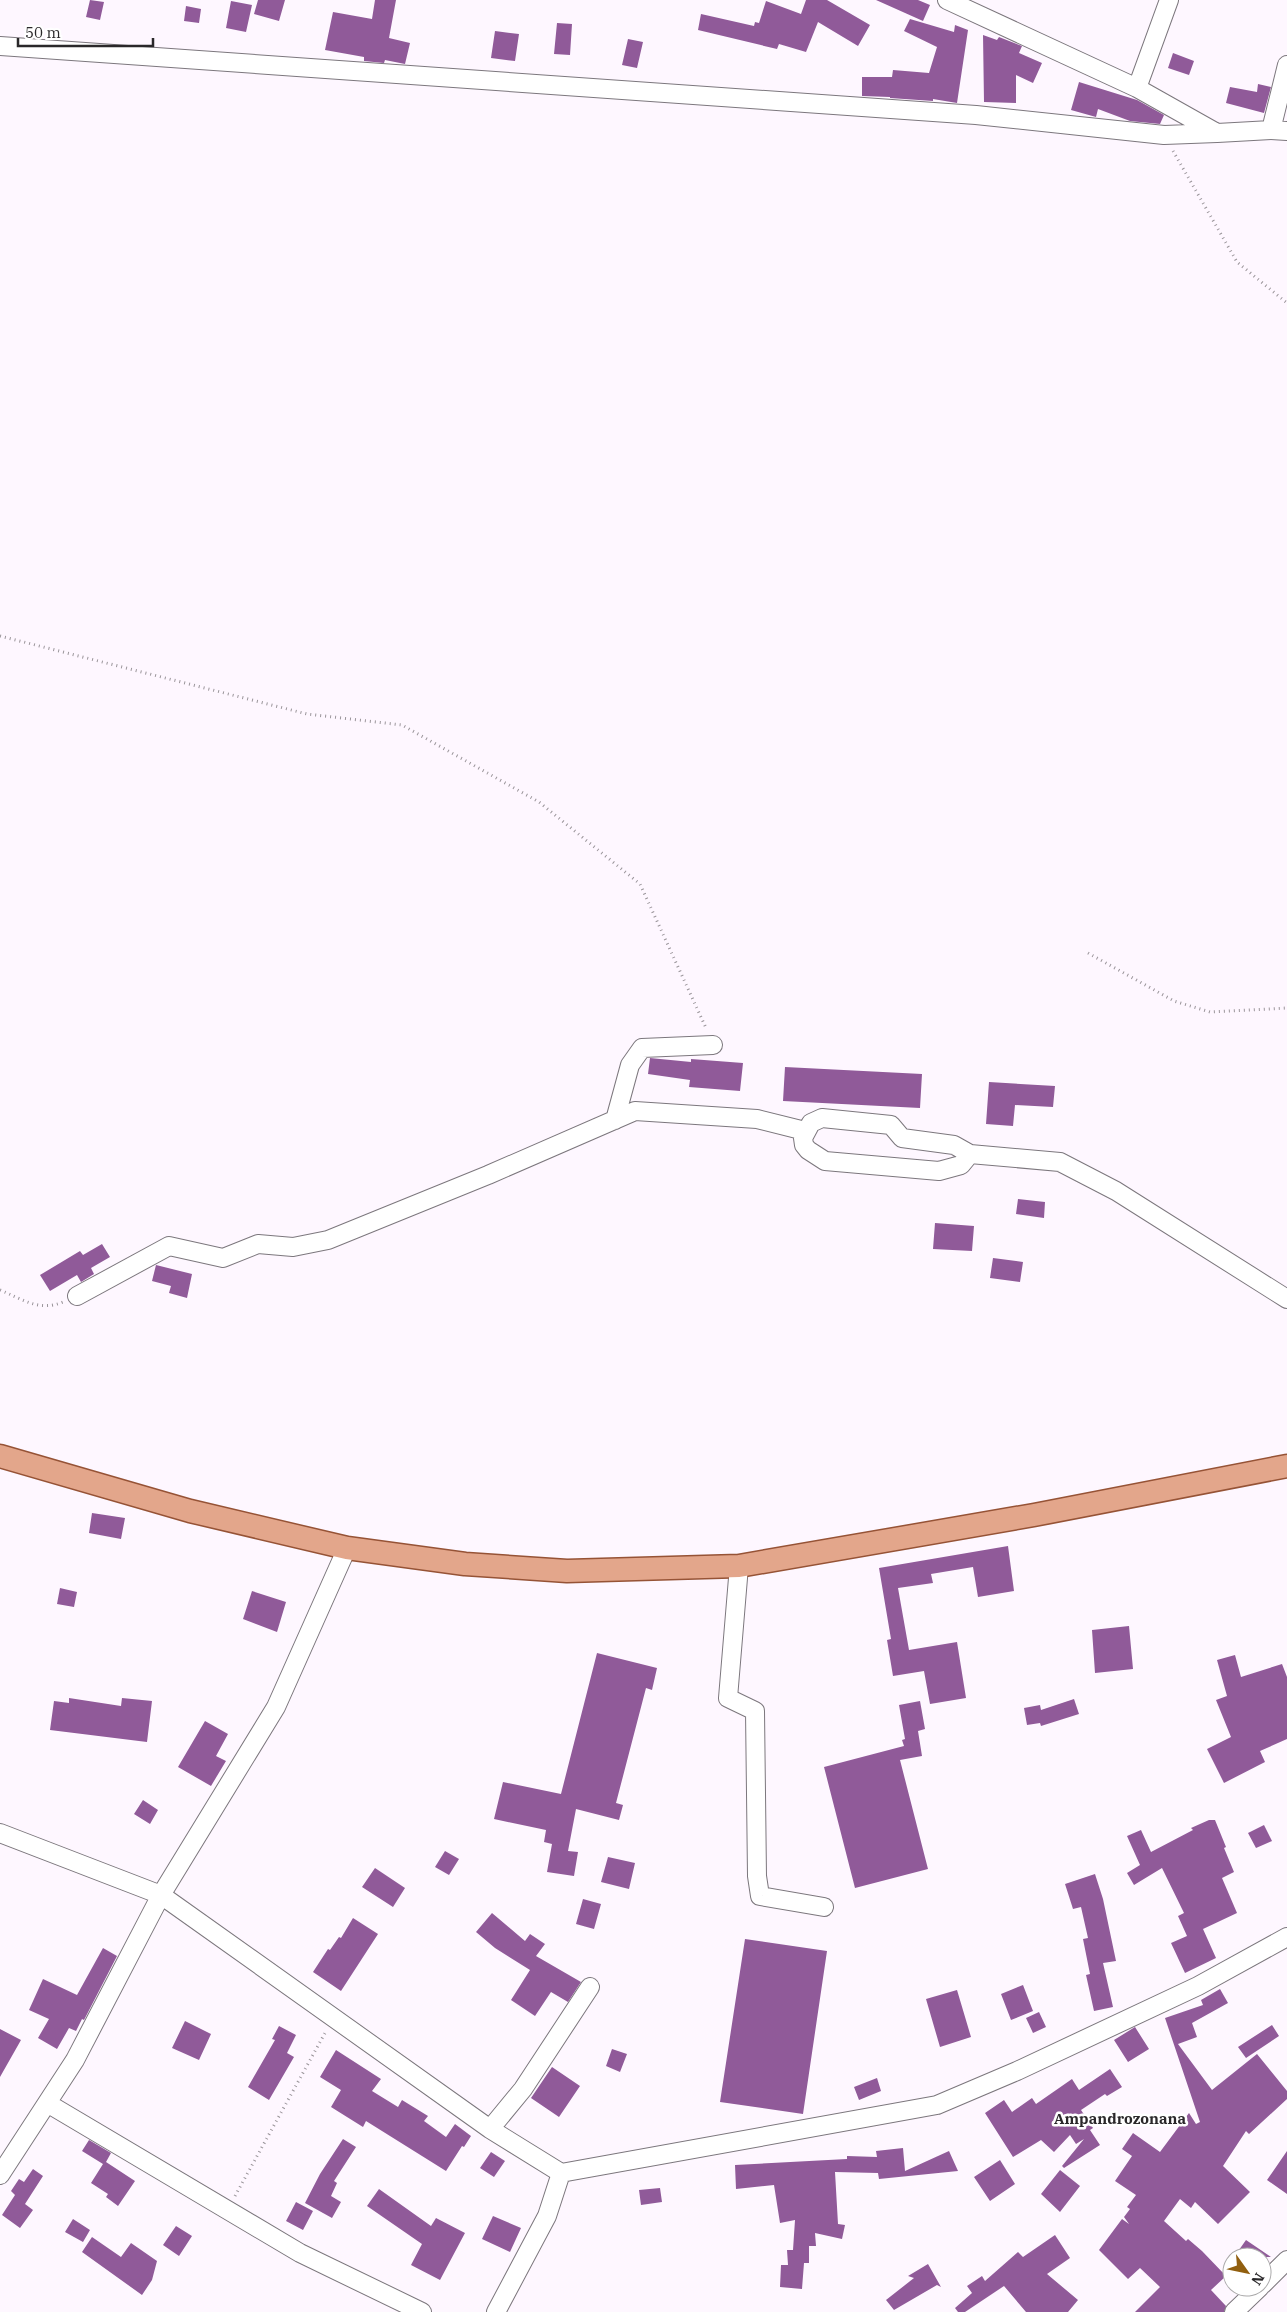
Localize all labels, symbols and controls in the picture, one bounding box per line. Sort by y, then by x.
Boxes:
scale bar [18,15,152,47]
text: 50 m [25,23,61,42]
district label: Ampandrozonana [1054,2109,1186,2128]
north arrow [1222,2247,1272,2297]
text: N [1247,2270,1268,2289]

